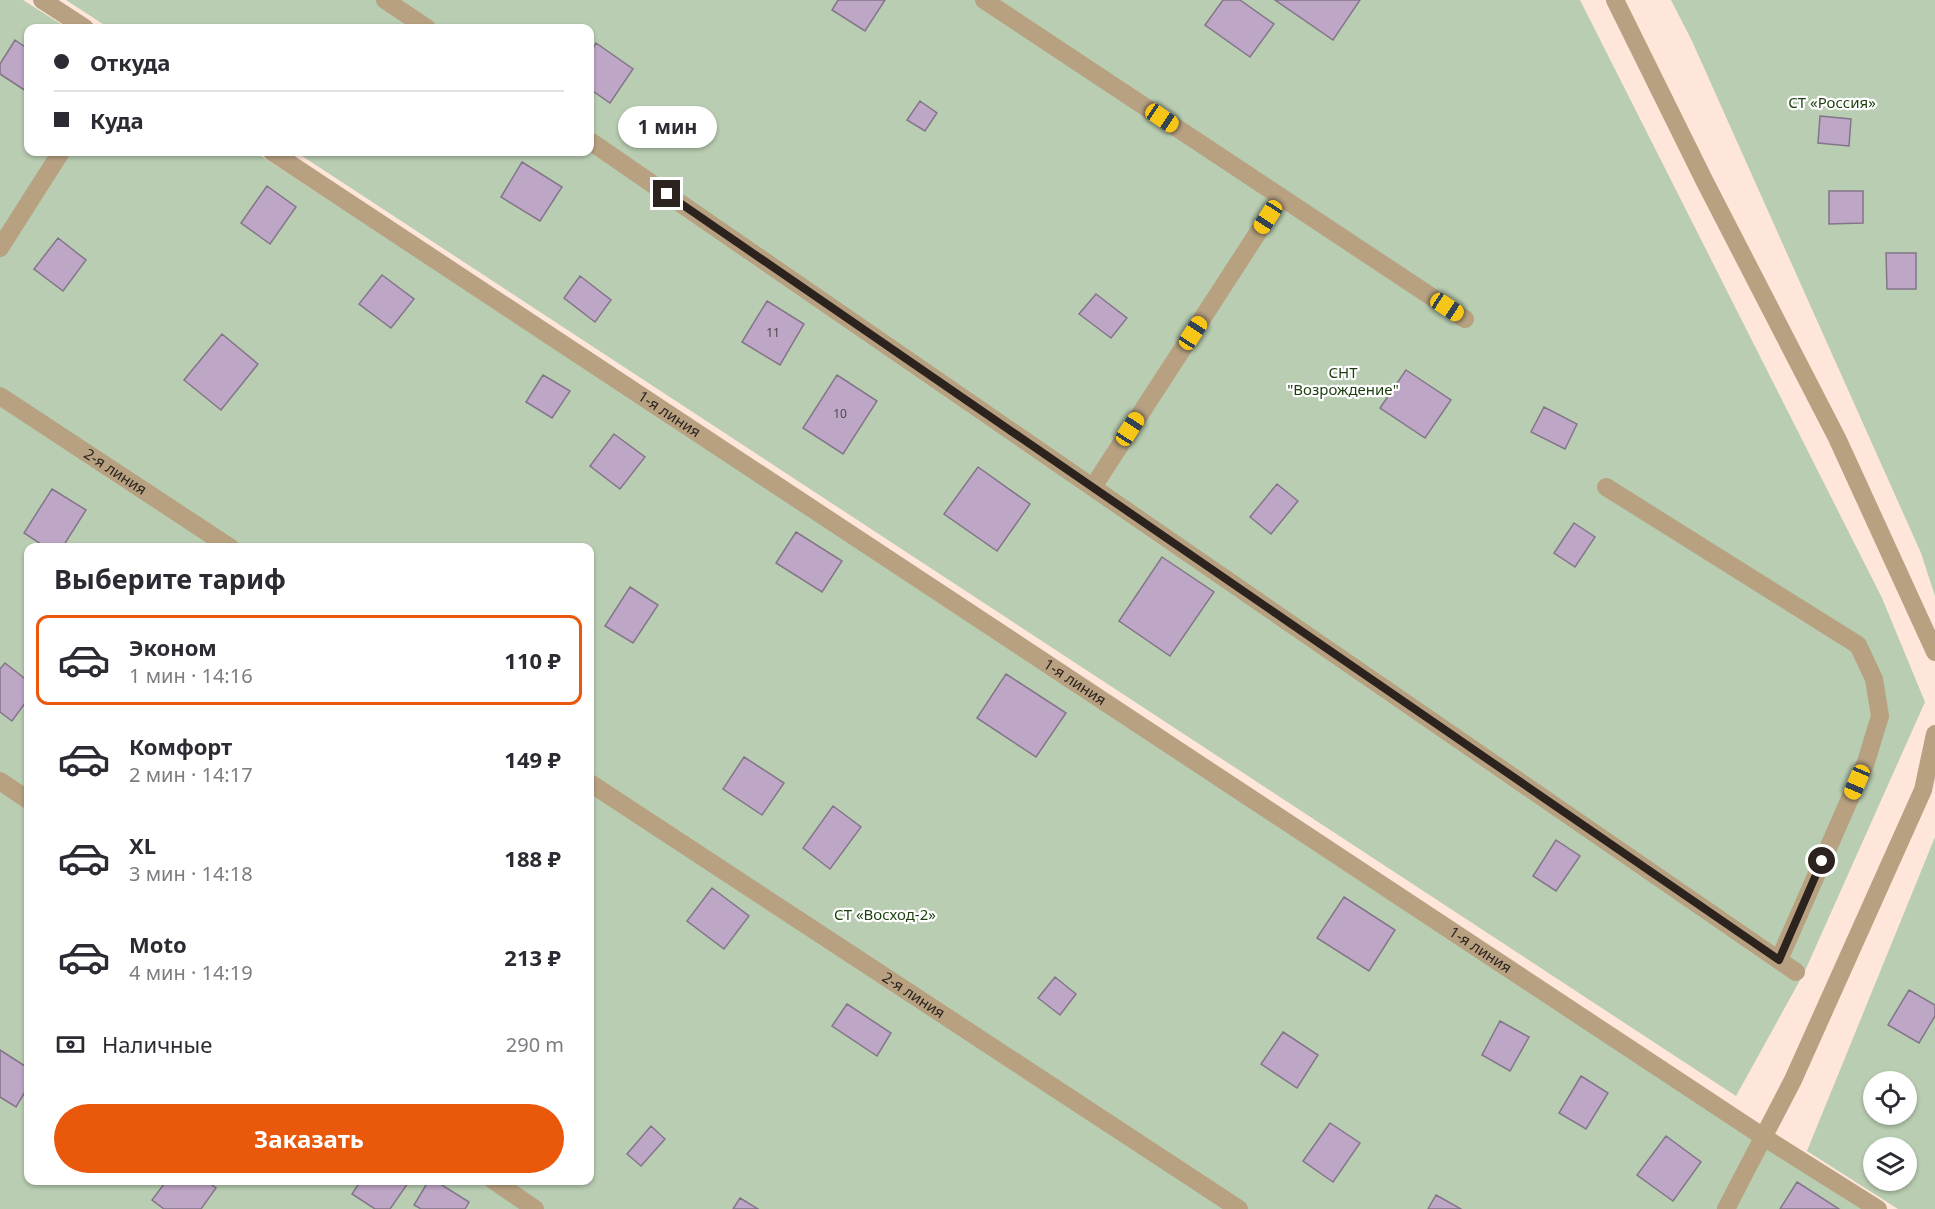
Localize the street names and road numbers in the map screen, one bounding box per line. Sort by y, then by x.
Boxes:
street label: 1-я линия [634,385,705,441]
street label: 2-я линия [81,443,151,499]
street label: 1-я линия [1040,653,1111,709]
street label: 1-я линия [1446,921,1516,977]
street label: 2-я линия [879,967,949,1022]

